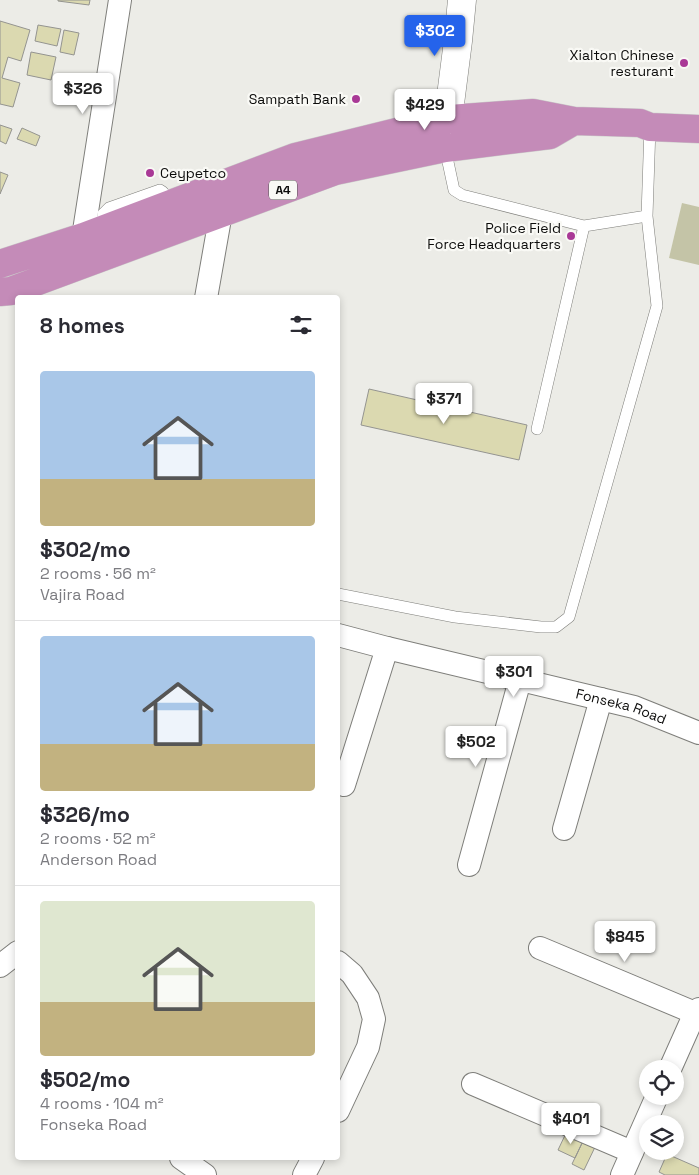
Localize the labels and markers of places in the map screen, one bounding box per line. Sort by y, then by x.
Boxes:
pin: $302 [405,15,465,57]
place label: Xialton Chinese resturant [570,46,674,80]
marker: Xialton Chinese resturant [678,57,690,69]
pin: $326 [53,72,113,115]
pin: $429 [395,88,455,131]
place label: Sampath Bank [249,90,346,108]
marker: Sampath Bank [350,93,362,105]
place label: Ceypetco [160,164,226,182]
marker: Ceypetco [144,167,156,179]
place label: Police Field Force Headquarters [427,219,561,253]
marker: Police Field Force Headquarters [565,230,577,242]
pin: $371 [414,382,474,425]
pin: $301 [484,656,544,698]
pin: $502 [446,726,506,768]
pin: $845 [595,920,655,963]
pin: $401 [541,1102,601,1145]

